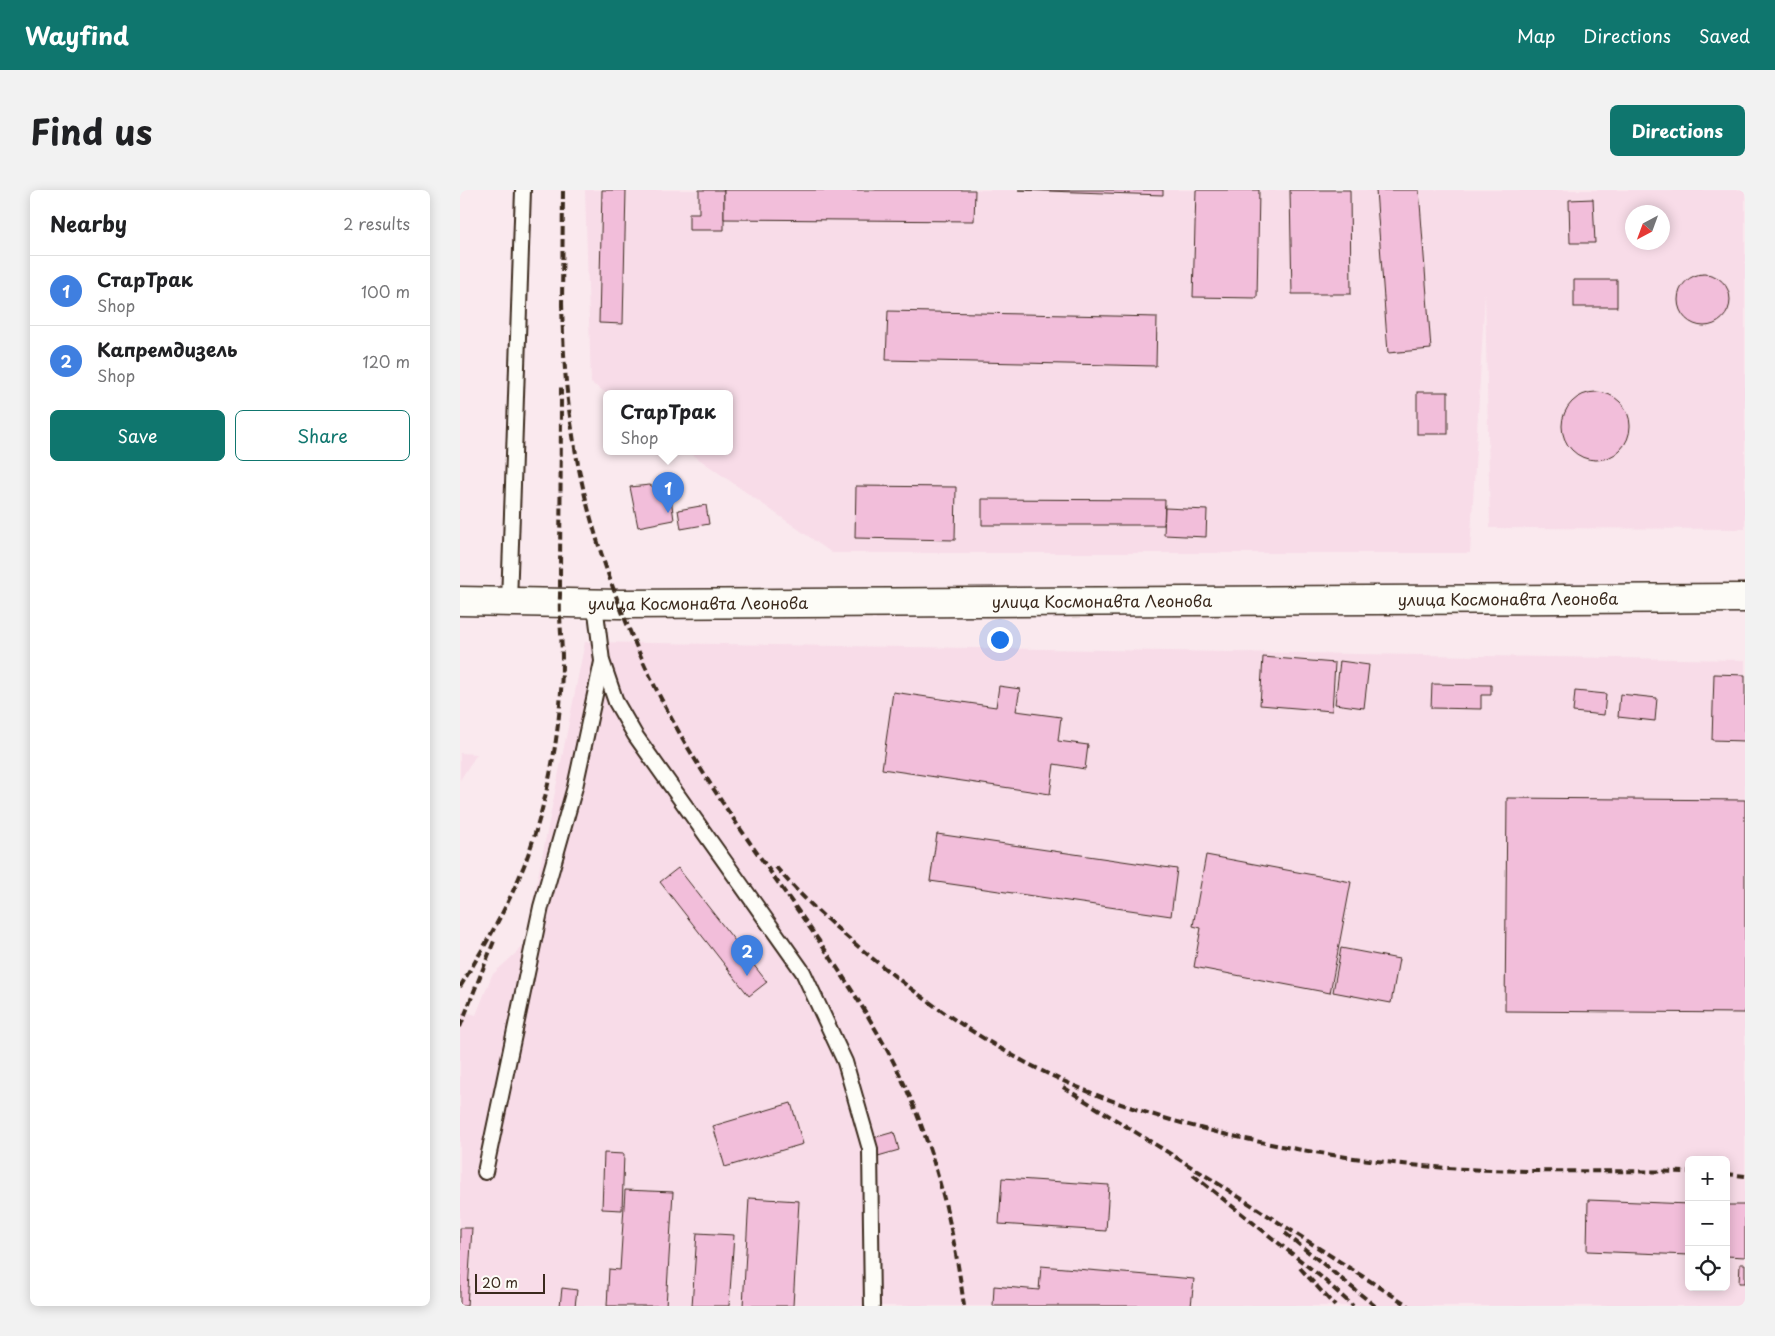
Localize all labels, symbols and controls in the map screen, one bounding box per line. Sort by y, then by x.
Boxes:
text: Wayfind [25,17,129,53]
text: Map [1517,22,1555,49]
text: Directions [1583,22,1671,49]
text: Saved [1699,22,1750,49]
text: Find us [30,104,152,157]
button: Directions [1610,105,1745,156]
north arrow [1625,205,1670,250]
text: Nearby [50,207,127,239]
text: 2 results [343,211,410,235]
text: СтарТрак [97,265,193,293]
text: 1 [62,279,70,303]
text: 100 m [361,279,410,303]
text: Shop [97,293,135,317]
text: Капремдизель [97,335,237,363]
text: 2 [60,349,72,373]
text: 120 m [363,349,410,373]
text: Shop [97,363,135,387]
popup [603,390,733,455]
text: СтарТрак [620,397,716,425]
button: Save [50,410,225,461]
button: Share [235,410,410,461]
text: Shop [620,425,658,449]
pin: 1 [652,472,684,513]
street label: улица Космонавта Леонова [1398,586,1618,611]
street label: улица Космонавта Леонова [992,588,1212,613]
street label: улица Космонавта Леонова [588,590,808,615]
your location [987,627,1013,653]
pin: 2 [731,935,763,976]
map controls [1685,1156,1730,1291]
button: + [1685,1156,1730,1201]
button: − [1685,1201,1730,1246]
button: locate [1685,1246,1730,1291]
scale bar [475,1271,545,1294]
text: 20 m [482,1272,518,1293]

